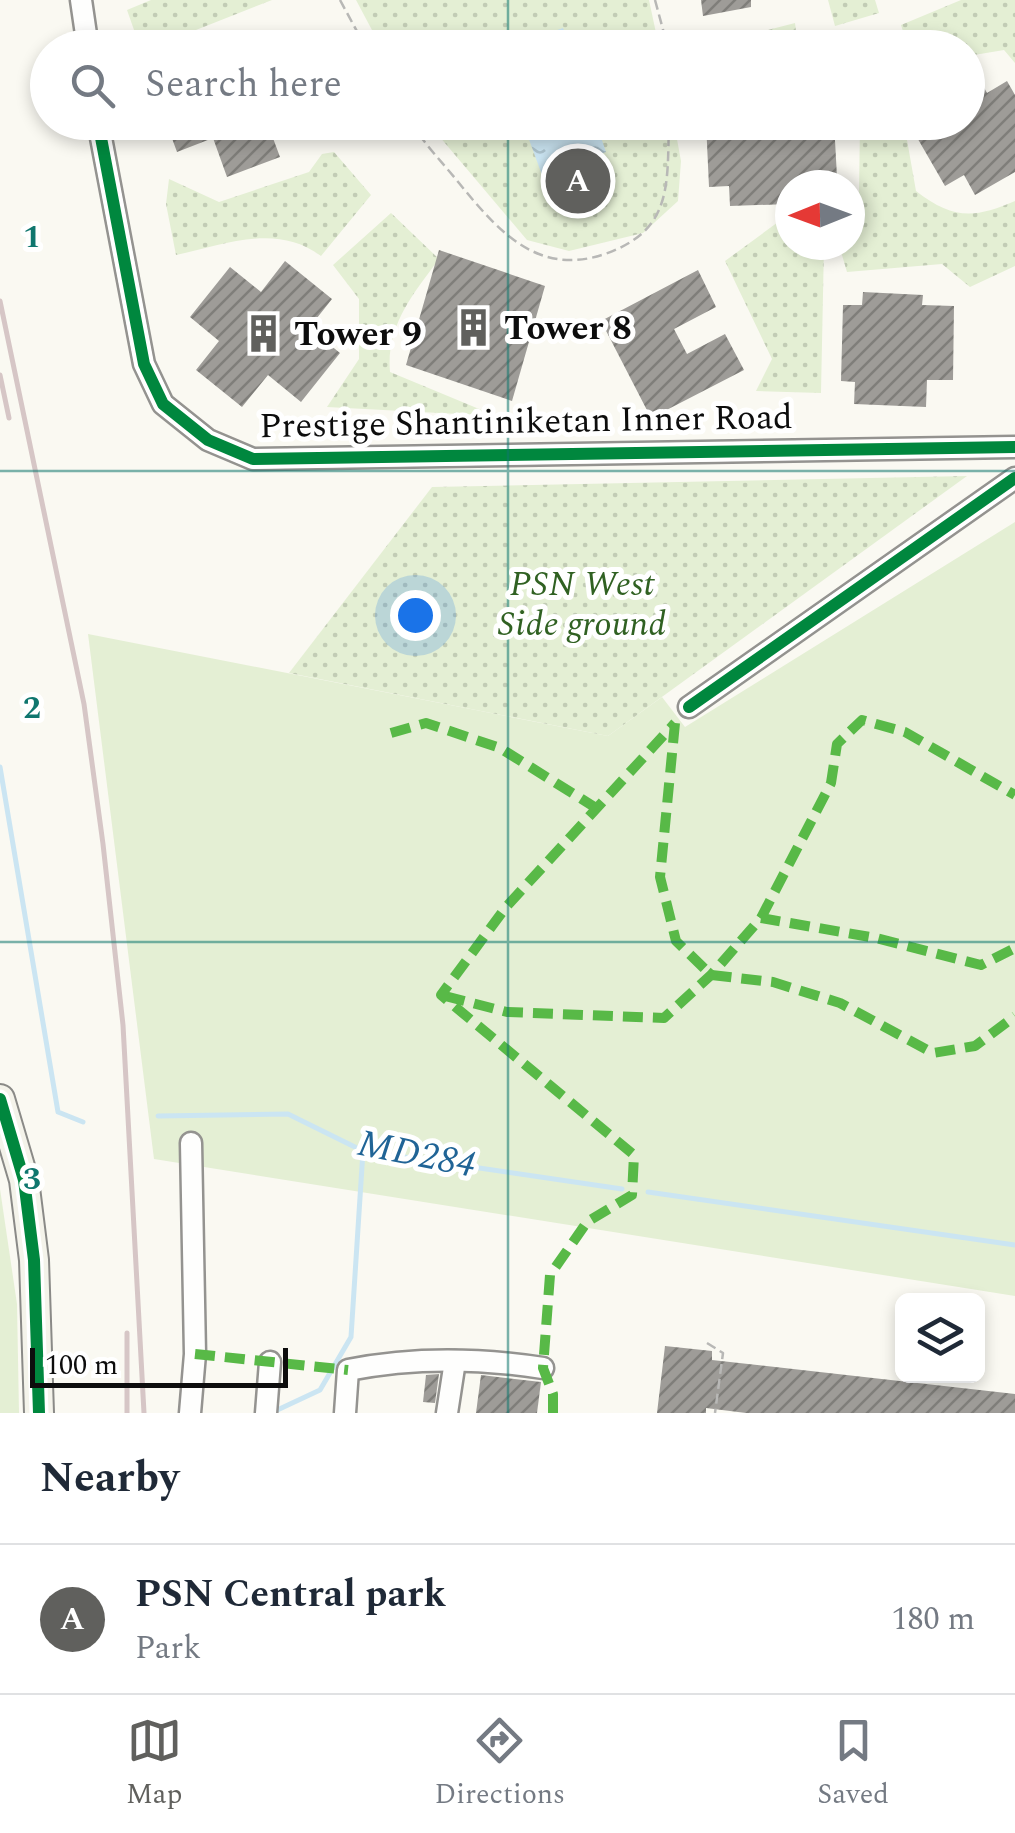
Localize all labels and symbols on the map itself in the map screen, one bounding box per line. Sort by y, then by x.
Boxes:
pin: A [546,144,610,218]
north arrow [775,170,865,260]
text: 1 [23,213,41,262]
place label: Tower 8 [504,302,632,355]
building icon: Tower 8 [453,307,495,349]
place label: Tower 9 [294,308,422,361]
building icon: Tower 9 [243,313,285,355]
street label: Prestige Shantiniketan Inner Road [259,391,793,453]
park label: PSN West Side ground [498,558,666,651]
your location [390,590,441,641]
text: 2 [23,684,41,733]
water label: MD284 [353,1115,481,1195]
text: 3 [23,1155,41,1204]
scale bar [30,1343,288,1388]

